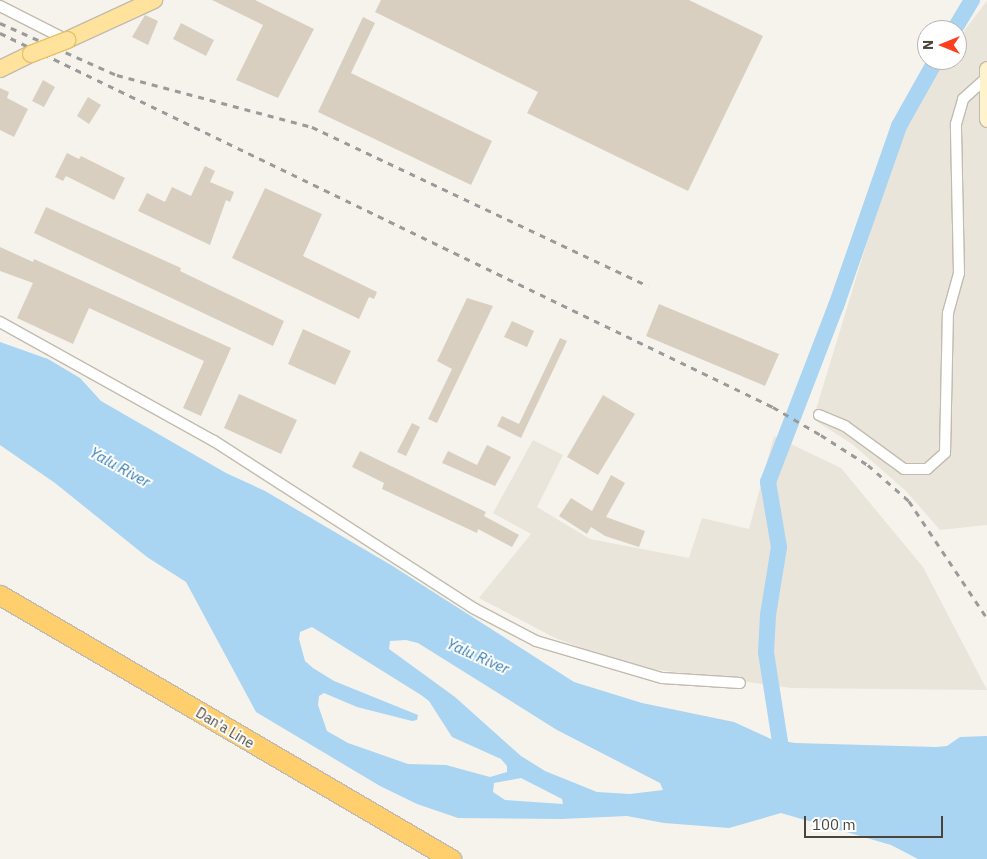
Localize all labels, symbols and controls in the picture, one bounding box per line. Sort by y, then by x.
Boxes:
north arrow [917,20,967,70]
text: N [919,40,937,50]
water label: Yalu River [87,443,153,491]
water label: Yalu River [444,634,512,678]
street label: Dan'a Line [193,704,257,752]
scale bar [807,806,946,838]
text: 100 m [812,815,856,834]

